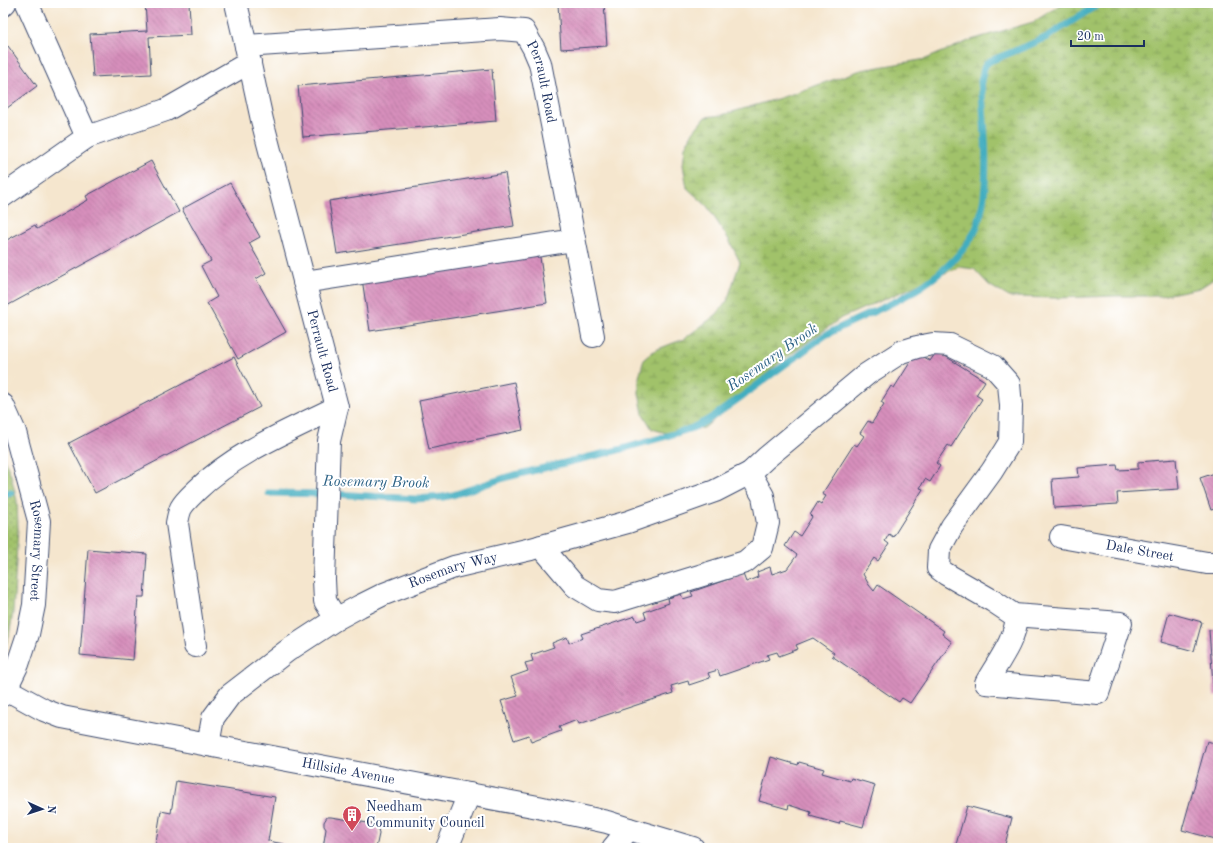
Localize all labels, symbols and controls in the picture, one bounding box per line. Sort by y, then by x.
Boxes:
scale bar [1071,22,1144,48]
text: 20 m [1077,31,1104,43]
street label: Perrault Road [524,38,559,124]
street label: Perrault Road [304,308,340,394]
water label: Rosemary Brook [724,321,821,395]
water label: Rosemary Brook [322,475,429,491]
street label: Rosemary Street [27,498,46,602]
street label: Dale Street [1104,538,1175,564]
street label: Rosemary Way [407,550,500,591]
street label: Hillside Avenue [300,756,396,787]
north arrow [22,789,62,829]
place label: Needham Community Council [366,800,485,830]
building icon: Needham Community Council [341,804,363,832]
text: N [45,805,56,815]

